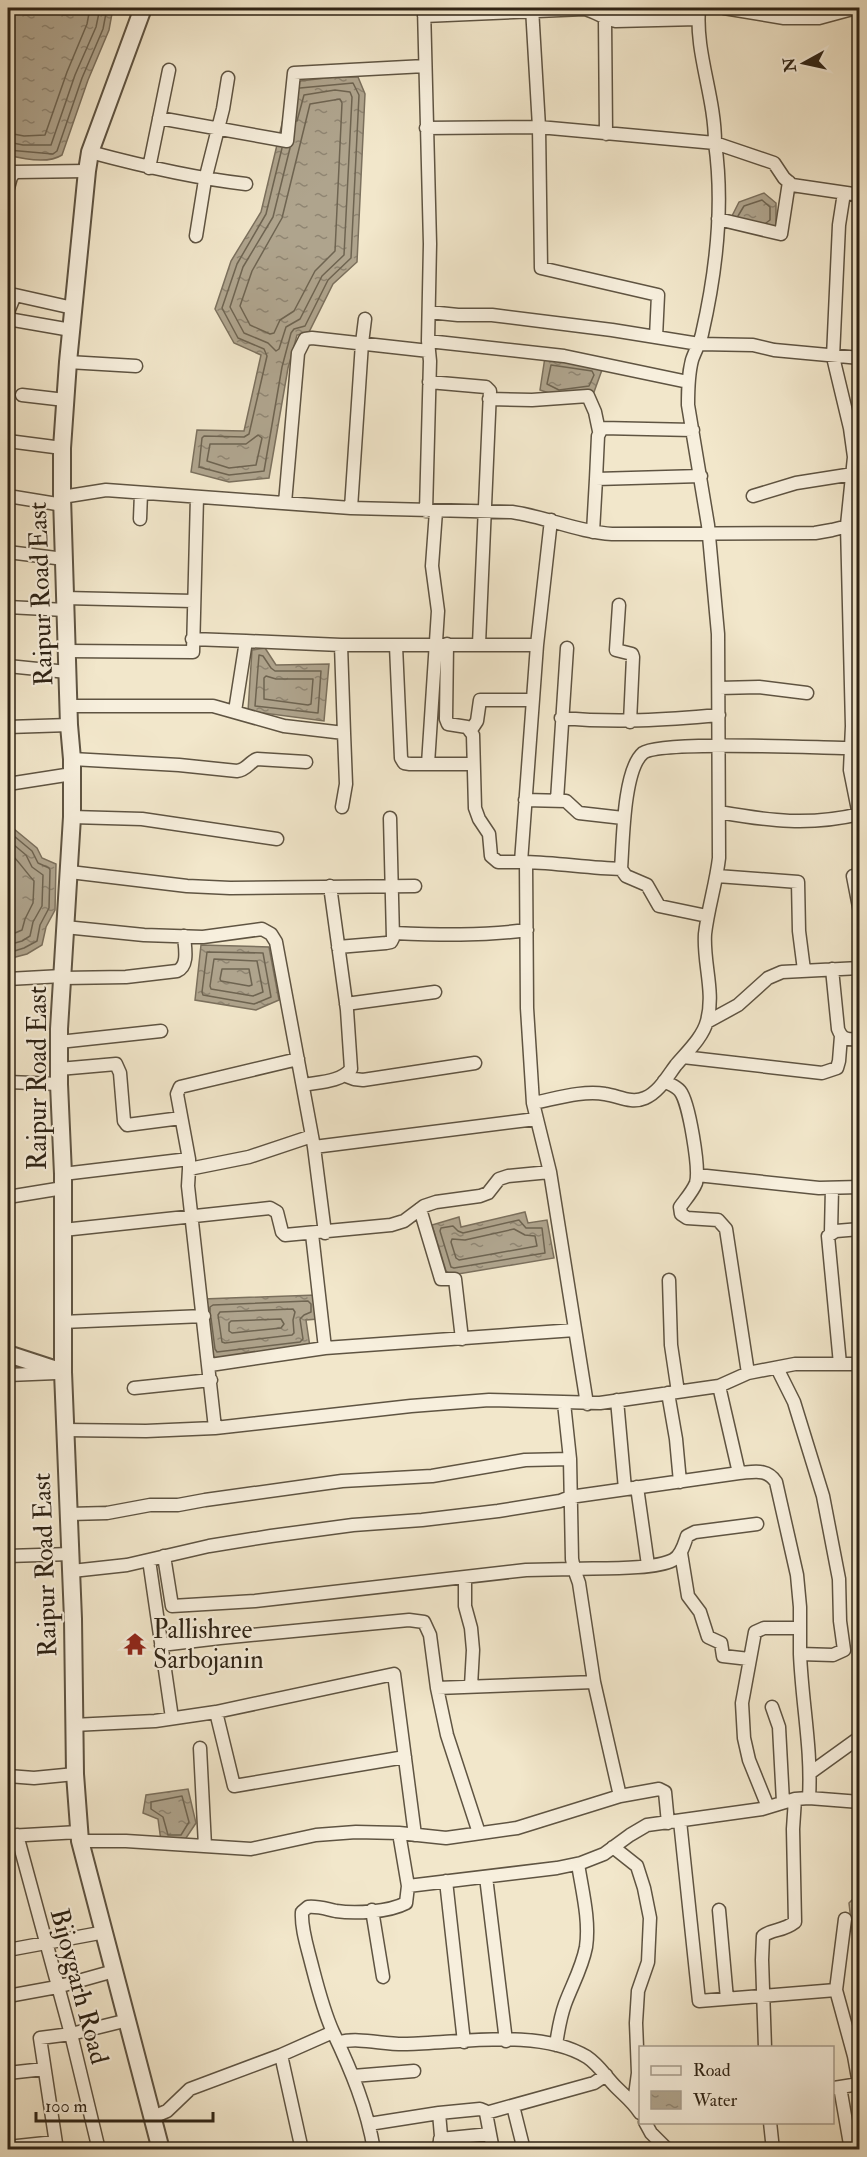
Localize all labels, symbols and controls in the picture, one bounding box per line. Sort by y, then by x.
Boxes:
north arrow [774,33,834,93]
text: N [779,56,801,74]
street label: Raipur Road East [22,501,61,687]
street label: Raipur Road East [22,986,55,1170]
street label: Raipur Road East [26,1472,65,1658]
place label: Pallishree Sarbojanin [153,1614,264,1676]
temple icon: Pallishree Sarbojanin [122,1631,148,1657]
street label: Bijoygarh Road [43,1905,115,2068]
legend [639,2046,834,2124]
text: Road [693,2059,731,2082]
scale bar [36,2085,213,2123]
text: Water [692,2089,737,2112]
text: 100 m [45,2095,88,2118]

